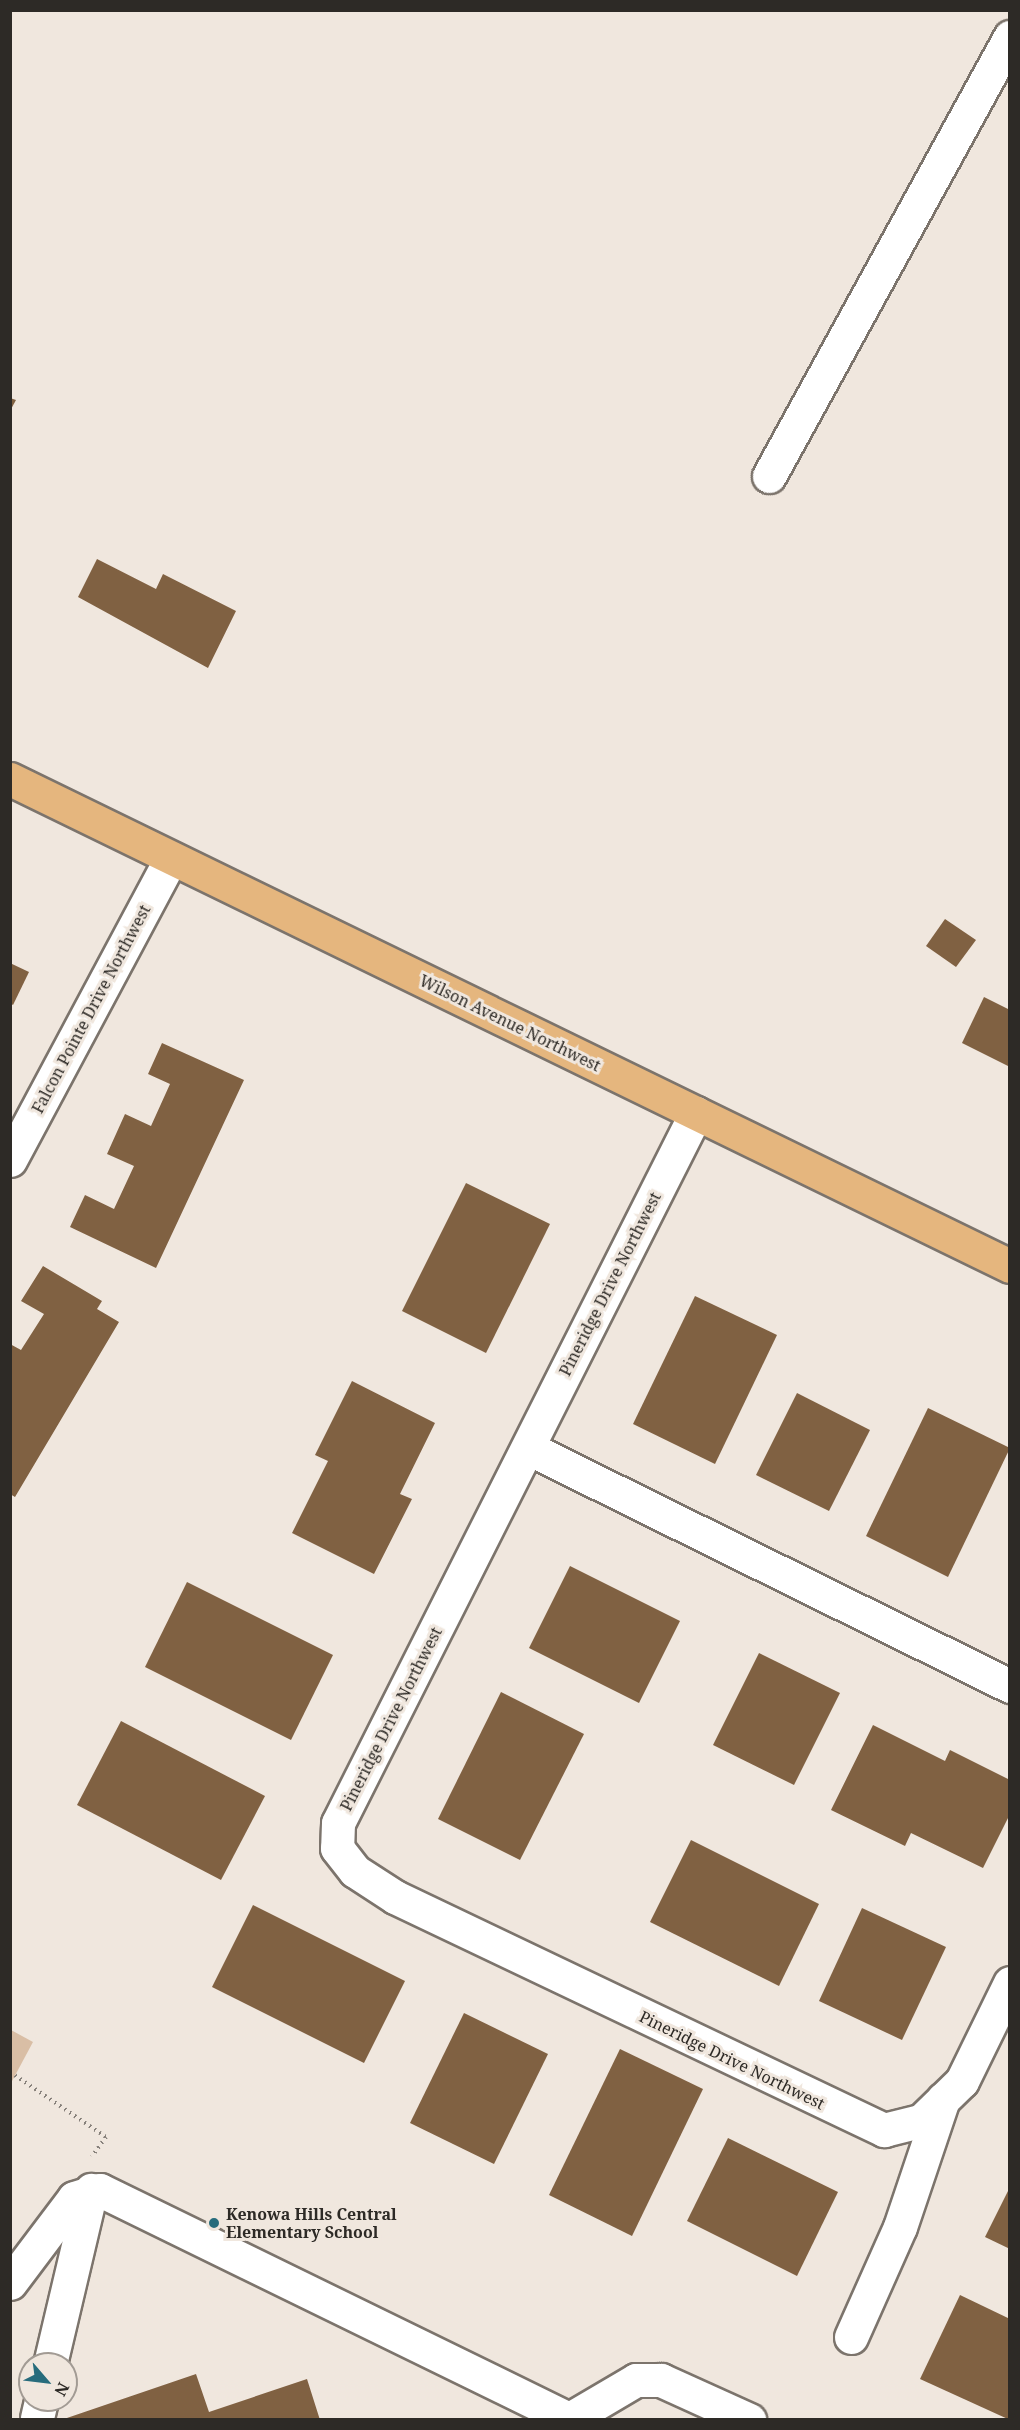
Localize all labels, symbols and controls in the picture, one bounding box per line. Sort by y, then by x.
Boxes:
street label: Falcon Pointe Drive Northwest [28,902,154,1116]
street label: Wilson Avenue Northwest [416,971,604,1075]
street label: Pineridge Drive Northwest [555,1189,665,1379]
street label: Pineridge Drive Northwest [336,1624,446,1814]
street label: Pineridge Drive Northwest [636,2007,828,2113]
place label: Kenowa Hills Central Elementary School [226,2204,397,2242]
marker: Kenowa Hills Central Elementary School [207,2216,221,2230]
north arrow [18,2352,78,2412]
text: N [49,2379,75,2400]

